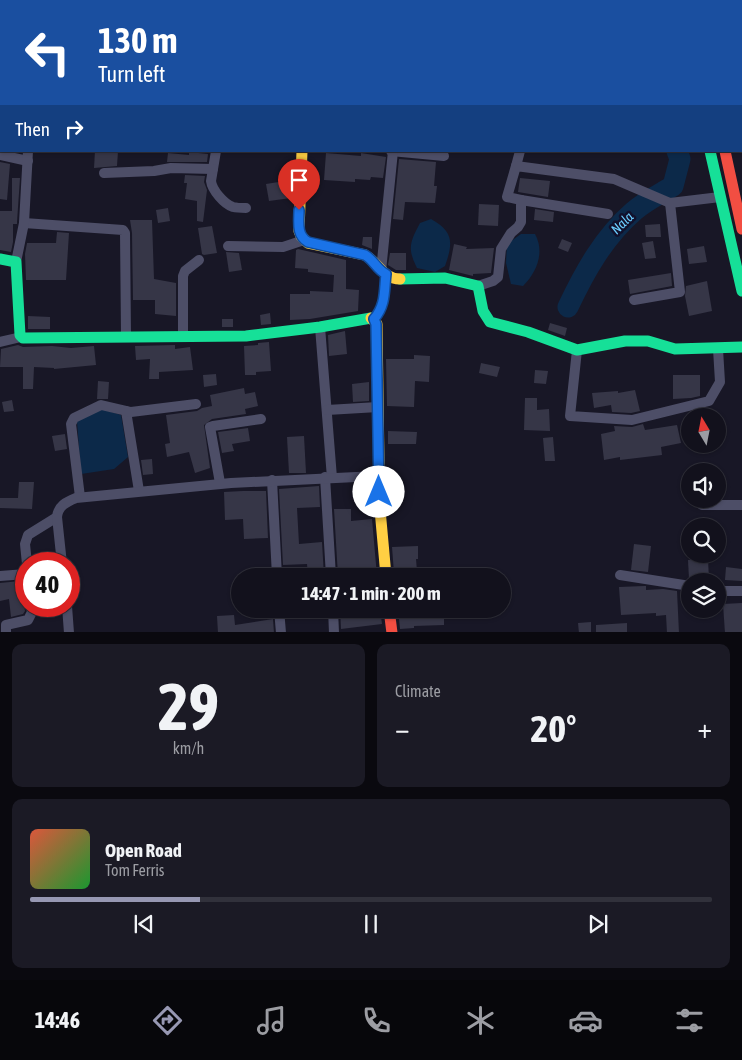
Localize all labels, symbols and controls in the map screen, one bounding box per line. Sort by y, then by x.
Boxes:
icon: left [15,20,80,85]
text: 130 m [98,20,177,60]
text: Turn left [98,61,165,87]
icon: right [60,115,88,143]
text: Then [15,118,50,140]
pin [278,159,320,210]
icon: arrive [285,166,313,194]
water label: Nala [608,208,637,237]
north arrow [681,408,726,452]
map controls [681,408,726,618]
button: sound [681,463,726,508]
position arrow [352,465,404,517]
button: search [681,518,726,563]
speed limit sign: 40 [15,552,80,617]
button: layers [681,573,726,618]
text: 14:47 · 1 min · 200 m [301,582,441,604]
text: 29 [158,669,219,744]
text: Climate [395,682,441,700]
text: 20° [530,707,577,750]
text: − [395,712,410,744]
text: + [697,712,712,744]
text: km/h [173,739,204,757]
text: Open Road [105,839,182,861]
text: Tom Ferris [105,861,164,879]
icon: previous [130,910,158,938]
icon: pause [357,910,385,938]
icon: next [584,910,612,938]
icon: directions [150,1003,185,1038]
icon: music [254,1003,289,1038]
icon: phone [359,1003,394,1038]
icon: climate [463,1003,498,1038]
icon: car [568,1003,603,1038]
icon: filters [672,1003,707,1038]
text: 14:46 [35,1007,80,1033]

